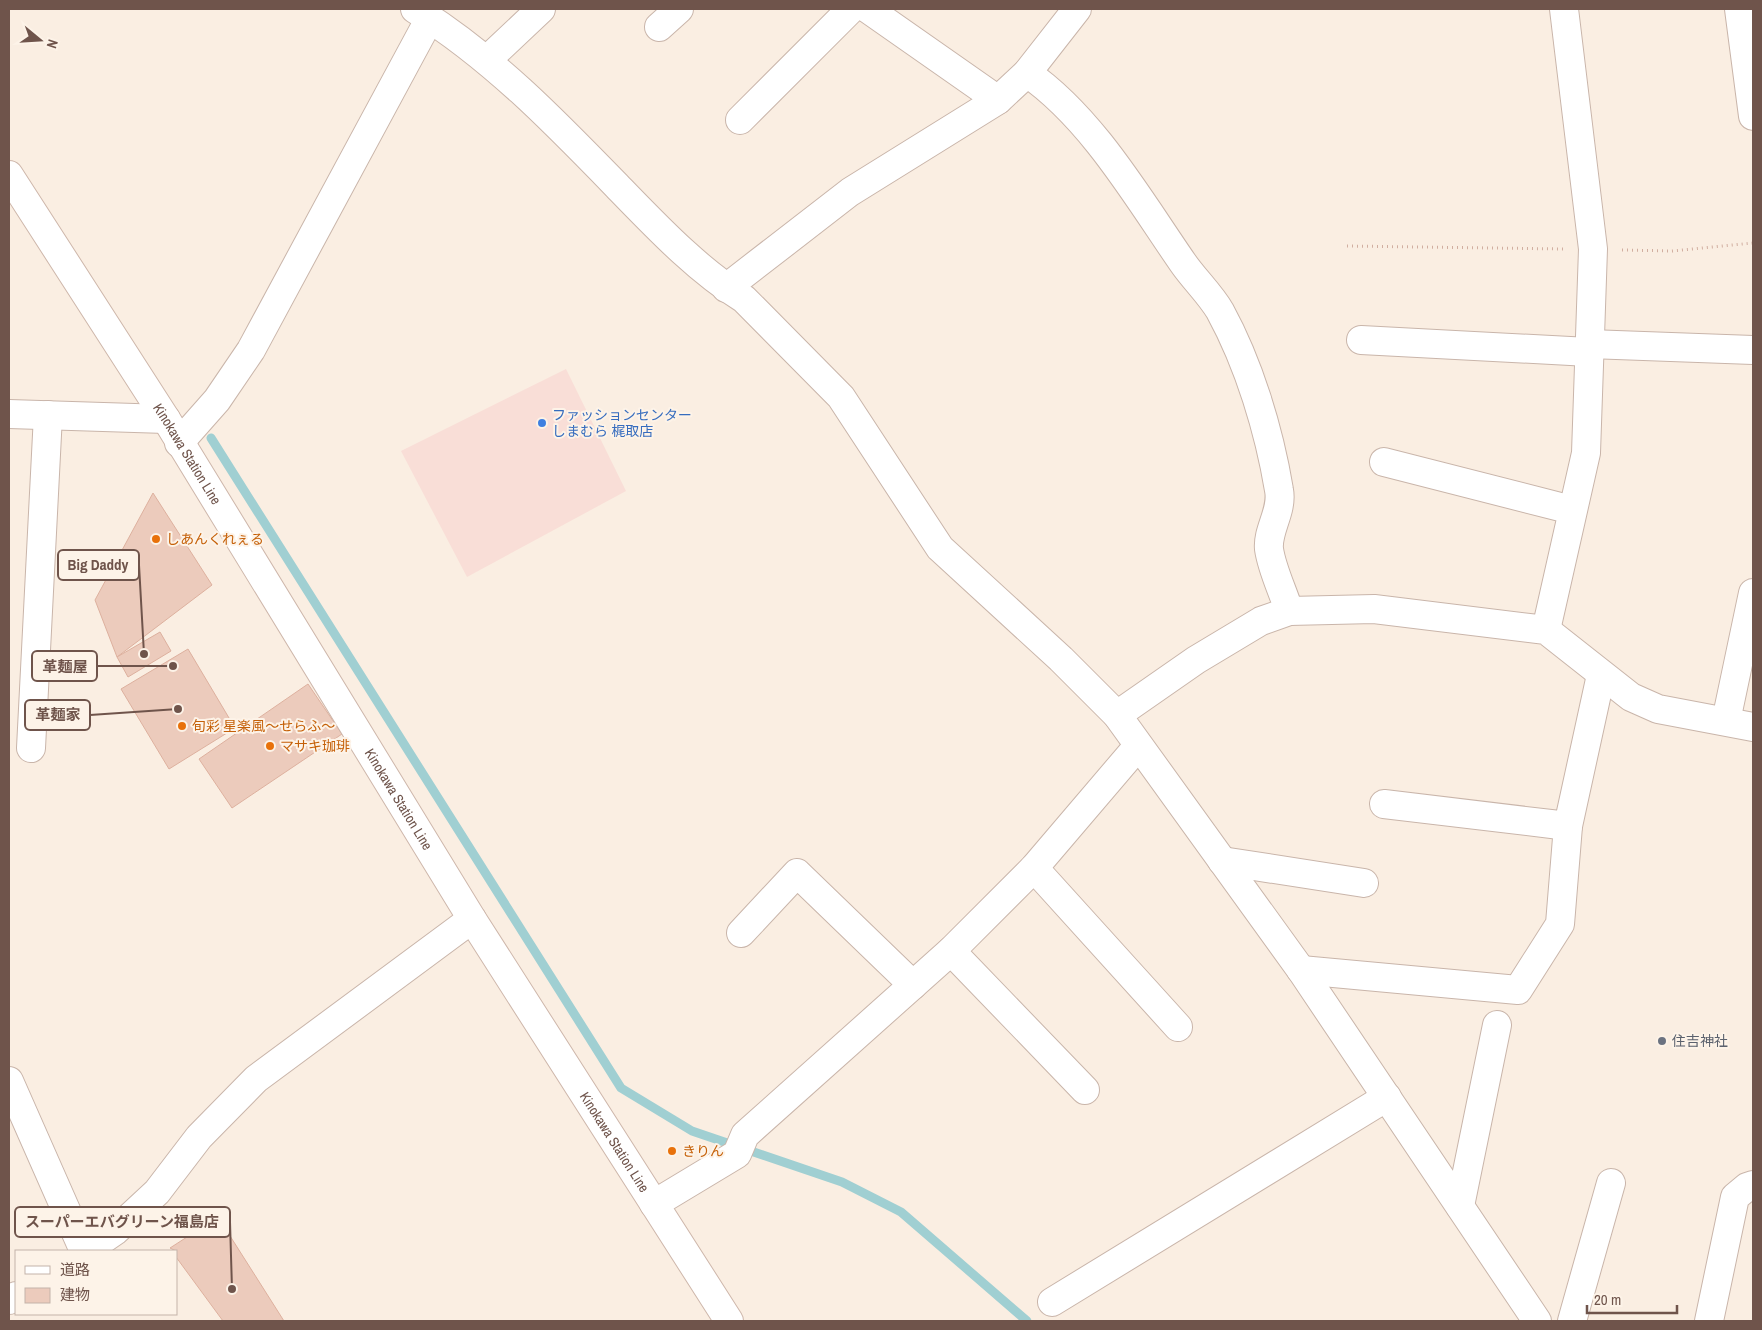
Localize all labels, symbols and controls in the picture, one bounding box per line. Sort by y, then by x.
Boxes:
north arrow [15,15,65,65]
text: N [43,37,62,51]
street label: Kinokawa Station Line [149,400,225,508]
place label: ファッションセンター しまむら 梶取店 [552,406,692,440]
marker: ファッションセンター しまむら 梶取店 [536,417,548,429]
place label: しあんくれぇる [166,530,264,548]
marker: しあんくれぇる [150,533,162,545]
callout: Big Daddy [58,550,139,580]
text: Big Daddy [68,554,129,575]
callout: 革麺屋 [32,651,97,681]
text: 革麺屋 [42,656,88,677]
callout: 革麺家 [25,700,90,730]
text: 革麺家 [35,704,81,725]
place label: 旬彩 星楽風～せらふ～ [192,717,335,735]
marker: 旬彩 星楽風～せらふ～ [176,720,188,732]
place label: マサキ珈琲 [280,737,350,755]
marker: マサキ珈琲 [264,740,276,752]
street label: Kinokawa Station Line [361,745,437,853]
place label: 住吉神社 [1672,1032,1728,1050]
marker: 住吉神社 [1656,1035,1668,1047]
street label: Kinokawa Station Line [576,1088,653,1196]
place label: きりん [682,1142,724,1160]
marker: きりん [666,1145,678,1157]
callout: スーパーエバグリーン福島店 [15,1207,230,1237]
text: スーパーエバグリーン福島店 [25,1211,219,1232]
legend [15,1250,178,1315]
text: 道路 [60,1259,90,1280]
scale bar [1587,1282,1677,1314]
text: 建物 [60,1284,90,1305]
text: 20 m [1594,1289,1621,1310]

